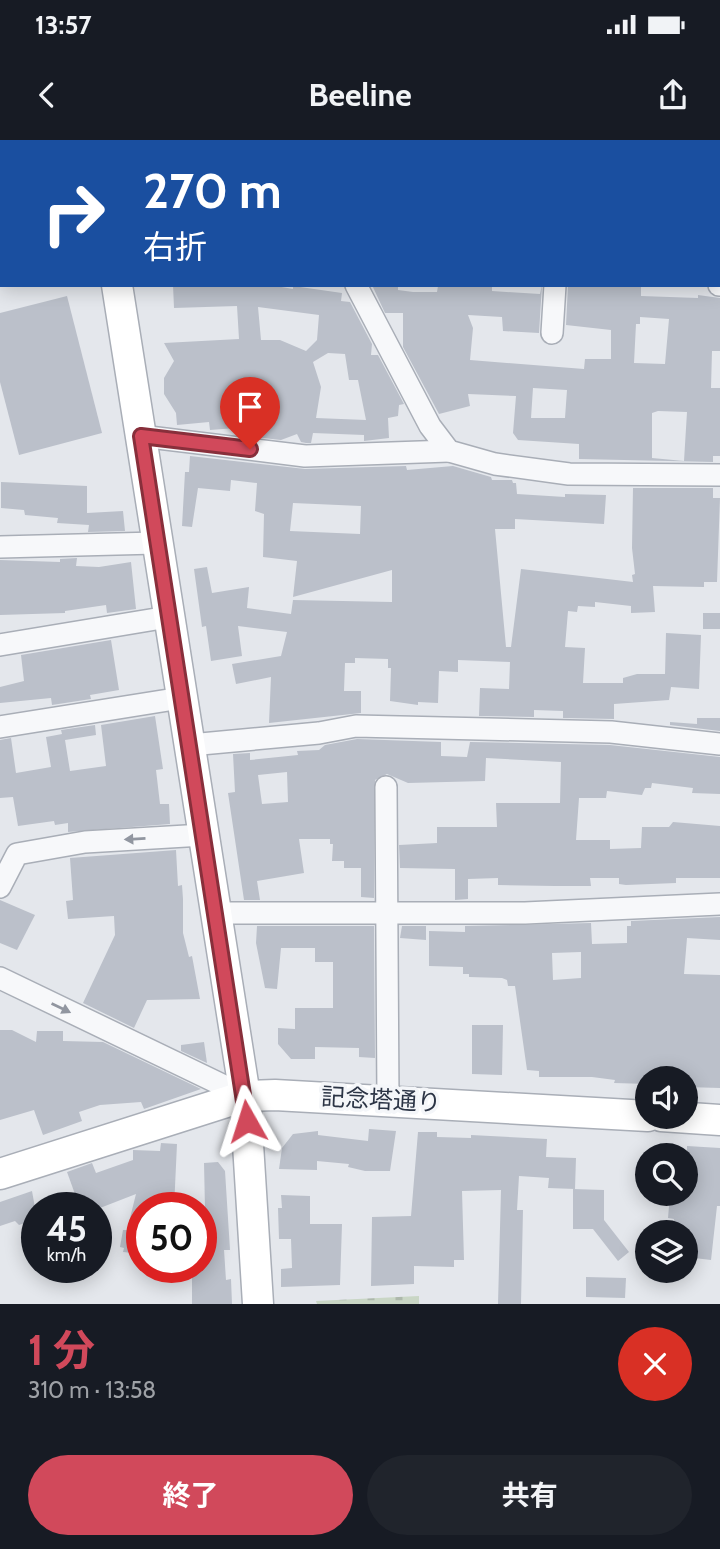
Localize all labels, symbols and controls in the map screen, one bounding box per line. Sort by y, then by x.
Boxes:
text: 13:57 [35,9,92,41]
text: Beeline [308,75,412,114]
icon: back [28,76,66,114]
icon: share [654,76,692,114]
text: 270 m [143,161,282,220]
icon: right [28,168,119,259]
text: 右折 [143,227,207,266]
pin [220,377,280,449]
icon: arrive [231,388,269,426]
one-way arrow [124,833,146,844]
one-way arrow [51,1003,72,1014]
map controls [635,1066,698,1283]
button: sound [635,1066,698,1129]
street label: 記念塔通り [320,1082,442,1117]
position arrow [210,1084,284,1158]
button: search [635,1143,698,1206]
speed limit sign: 50 [126,1192,217,1283]
text: 45 [46,1207,87,1250]
button: layers [635,1220,698,1283]
text: km/h [47,1244,86,1266]
text: 1 分 [28,1324,95,1376]
button: close [618,1327,692,1401]
text: 310 m · 13:58 [28,1376,156,1404]
button: 終了 [28,1455,353,1535]
button: 共有 [367,1455,692,1535]

